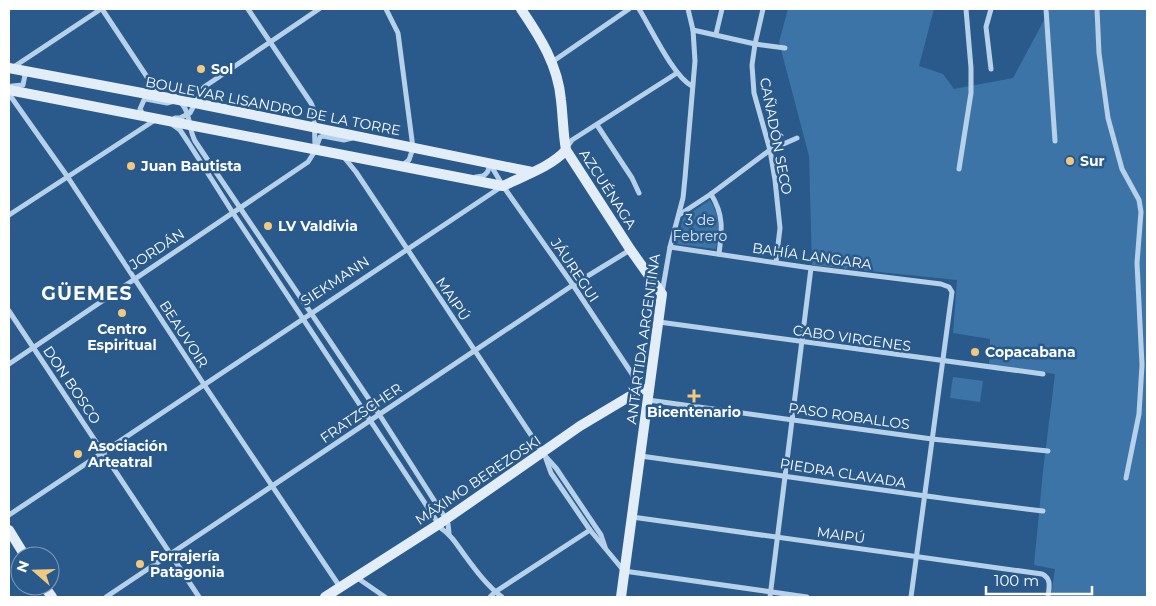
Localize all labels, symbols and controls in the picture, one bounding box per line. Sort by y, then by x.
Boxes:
place label: Sol [211,60,233,78]
marker: Sol [195,63,207,75]
street label: BOULEVAR LISANDRO DE LA TORRE [144,72,402,140]
street label: CAÑADÓN SECO [756,76,796,196]
street label: AZCUÉNAGA [576,146,641,233]
place label: Sur [1080,152,1105,170]
marker: Sur [1064,155,1076,167]
place label: Juan Bautista [140,157,242,175]
marker: Juan Bautista [125,160,137,172]
park label: 3 de Febrero [673,211,728,245]
place label: LV Valdivia [278,217,358,235]
marker: LV Valdivia [262,220,274,232]
street label: JORDÁN [125,225,188,274]
street label: JÁUREGUI [546,234,603,305]
street label: BAHÍA LANGARA [751,239,874,273]
street label: SIEKMANN [297,252,373,310]
street label: ANTÁRTIDA ARGENTINA [622,252,664,425]
street label: MAIPÚ [432,274,474,324]
district label: GÜEMES [41,282,133,305]
street label: BEAUVOIR [156,297,212,371]
marker: Centro Espiritual [116,307,128,319]
place label: Centro Espiritual [87,320,157,354]
street label: CABO VIRGENES [792,321,912,355]
street label: DON BOSCO [39,342,105,428]
place label: Copacabana [985,343,1076,361]
marker: Copacabana [969,346,981,358]
street label: FRATZSCHER [317,379,405,447]
marker: Bicentenario [688,390,700,402]
street label: PASO ROBALLOS [787,399,911,433]
place label: Bicentenario [647,403,741,421]
street label: MÁXIMO BEREZOSKI [412,431,544,529]
place label: Asociación Arteatral [87,437,168,471]
marker: Asociación Arteatral [72,448,84,460]
street label: PIEDRA CLAVADA [779,454,908,492]
street label: MAIPÚ [816,523,866,547]
north arrow [10,546,60,596]
place label: Forrajería Patagonia [150,547,225,581]
text: N [12,558,33,575]
marker: Forrajería Patagonia [134,558,146,570]
scale bar [986,564,1092,596]
text: 100 m [994,571,1039,590]

